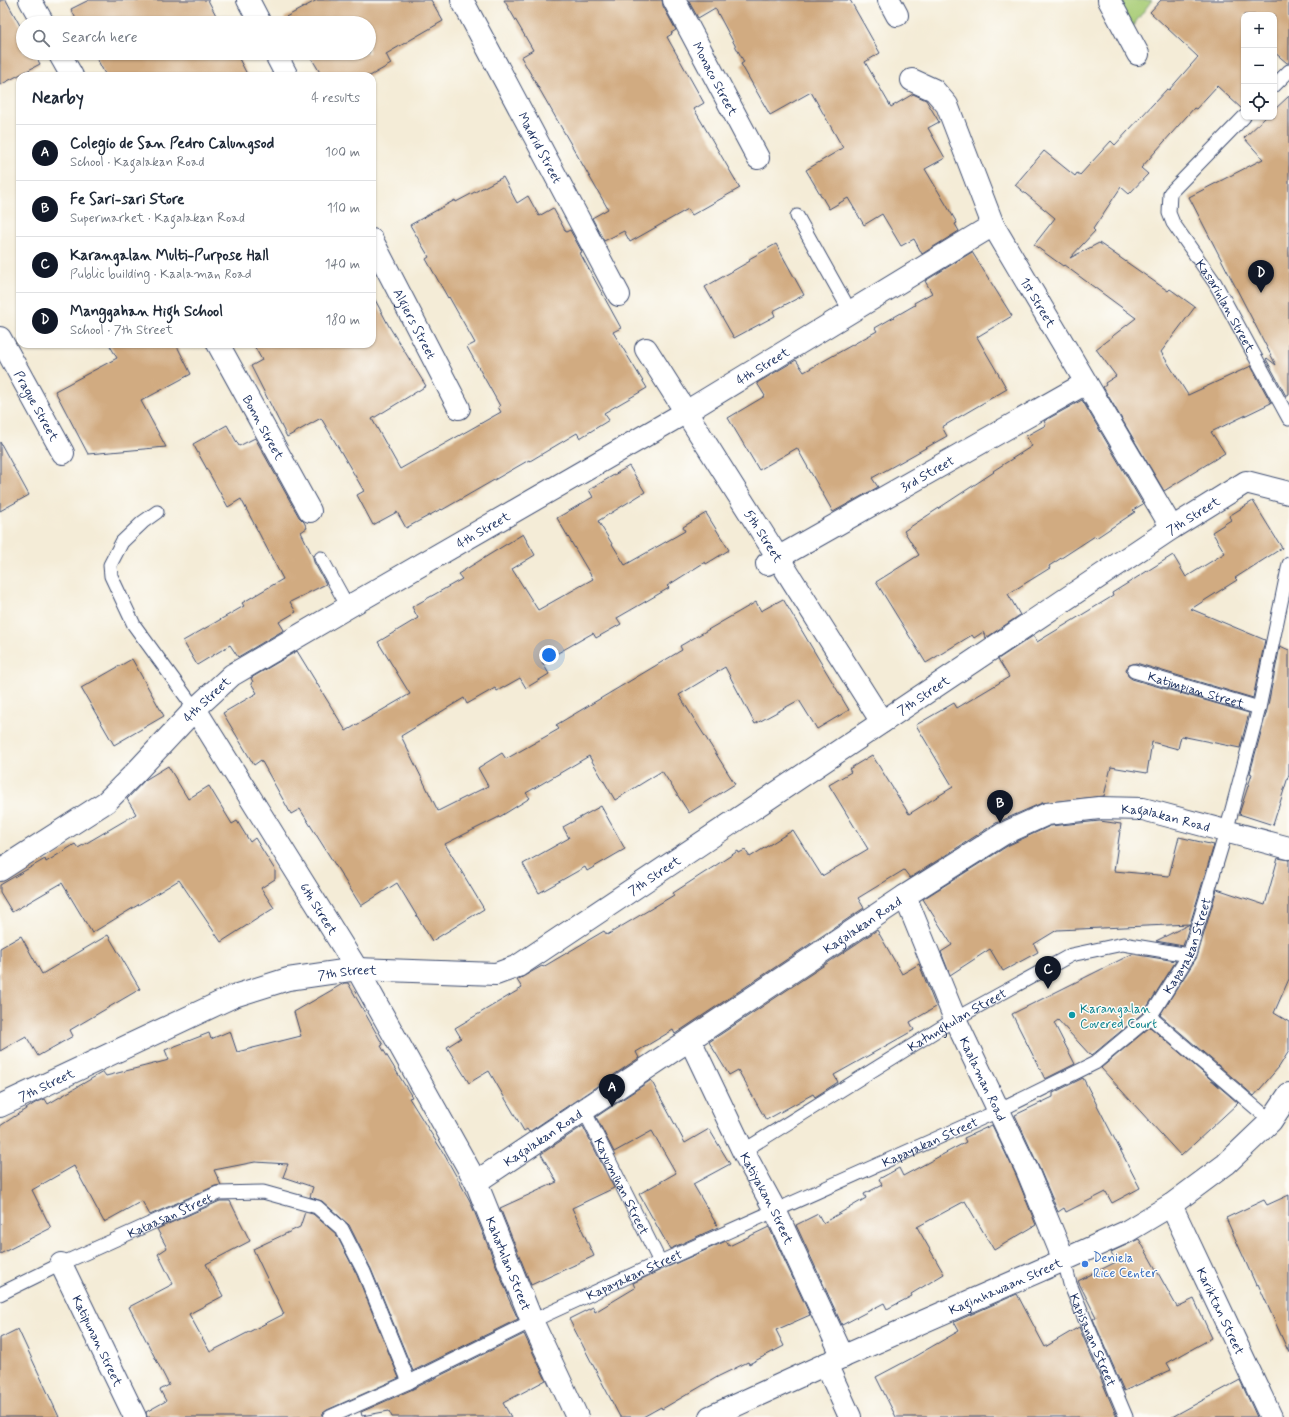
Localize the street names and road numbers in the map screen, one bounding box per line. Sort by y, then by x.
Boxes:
street label: Monaco Street [688,39,741,119]
street label: Madrid Street [513,110,565,187]
street label: Kasarinlan Street [1191,257,1258,356]
street label: 1st Street [1016,275,1059,331]
street label: Algiers Street [389,286,439,363]
street label: 4th Street [733,344,793,389]
street label: Prague Street [9,368,62,445]
street label: Bonn Street [238,392,287,464]
street label: 3rd Street [898,453,958,496]
street label: 7th Street [1164,493,1224,539]
street label: 5th Street [740,507,786,567]
street label: 4th Street [454,508,514,553]
street label: Katimpian Street [1146,669,1247,713]
street label: 7th Street [894,672,954,720]
street label: 4th Street [180,673,235,726]
street label: Kagalakan Road [1121,802,1212,837]
street label: 7th Street [625,852,685,900]
street label: 6th Street [295,880,341,939]
street label: Kagalakan Road [820,894,906,958]
street label: Kapayakan Street [1160,896,1216,997]
street label: 7th Street [317,962,378,985]
street label: Katungkulan Street [905,985,1010,1056]
street label: Kaalaman Road [955,1034,1010,1124]
street label: 7th Street [16,1065,78,1106]
street label: Kagalakan Road [501,1107,586,1171]
street label: Kapayakan Street [880,1114,981,1172]
street label: Kayumihan Street [589,1135,652,1238]
street label: Katiyakan Street [735,1150,797,1248]
street label: Kataasan Street [125,1190,215,1243]
street label: Kahatulan Street [481,1214,534,1313]
street label: Kapayakan Street [584,1246,685,1305]
street label: Kaginhawaan Street [946,1255,1065,1319]
street label: Kariktan Street [1192,1265,1247,1358]
street label: Kapisanan Street [1065,1291,1119,1389]
street label: Katipunan Street [67,1293,126,1390]

